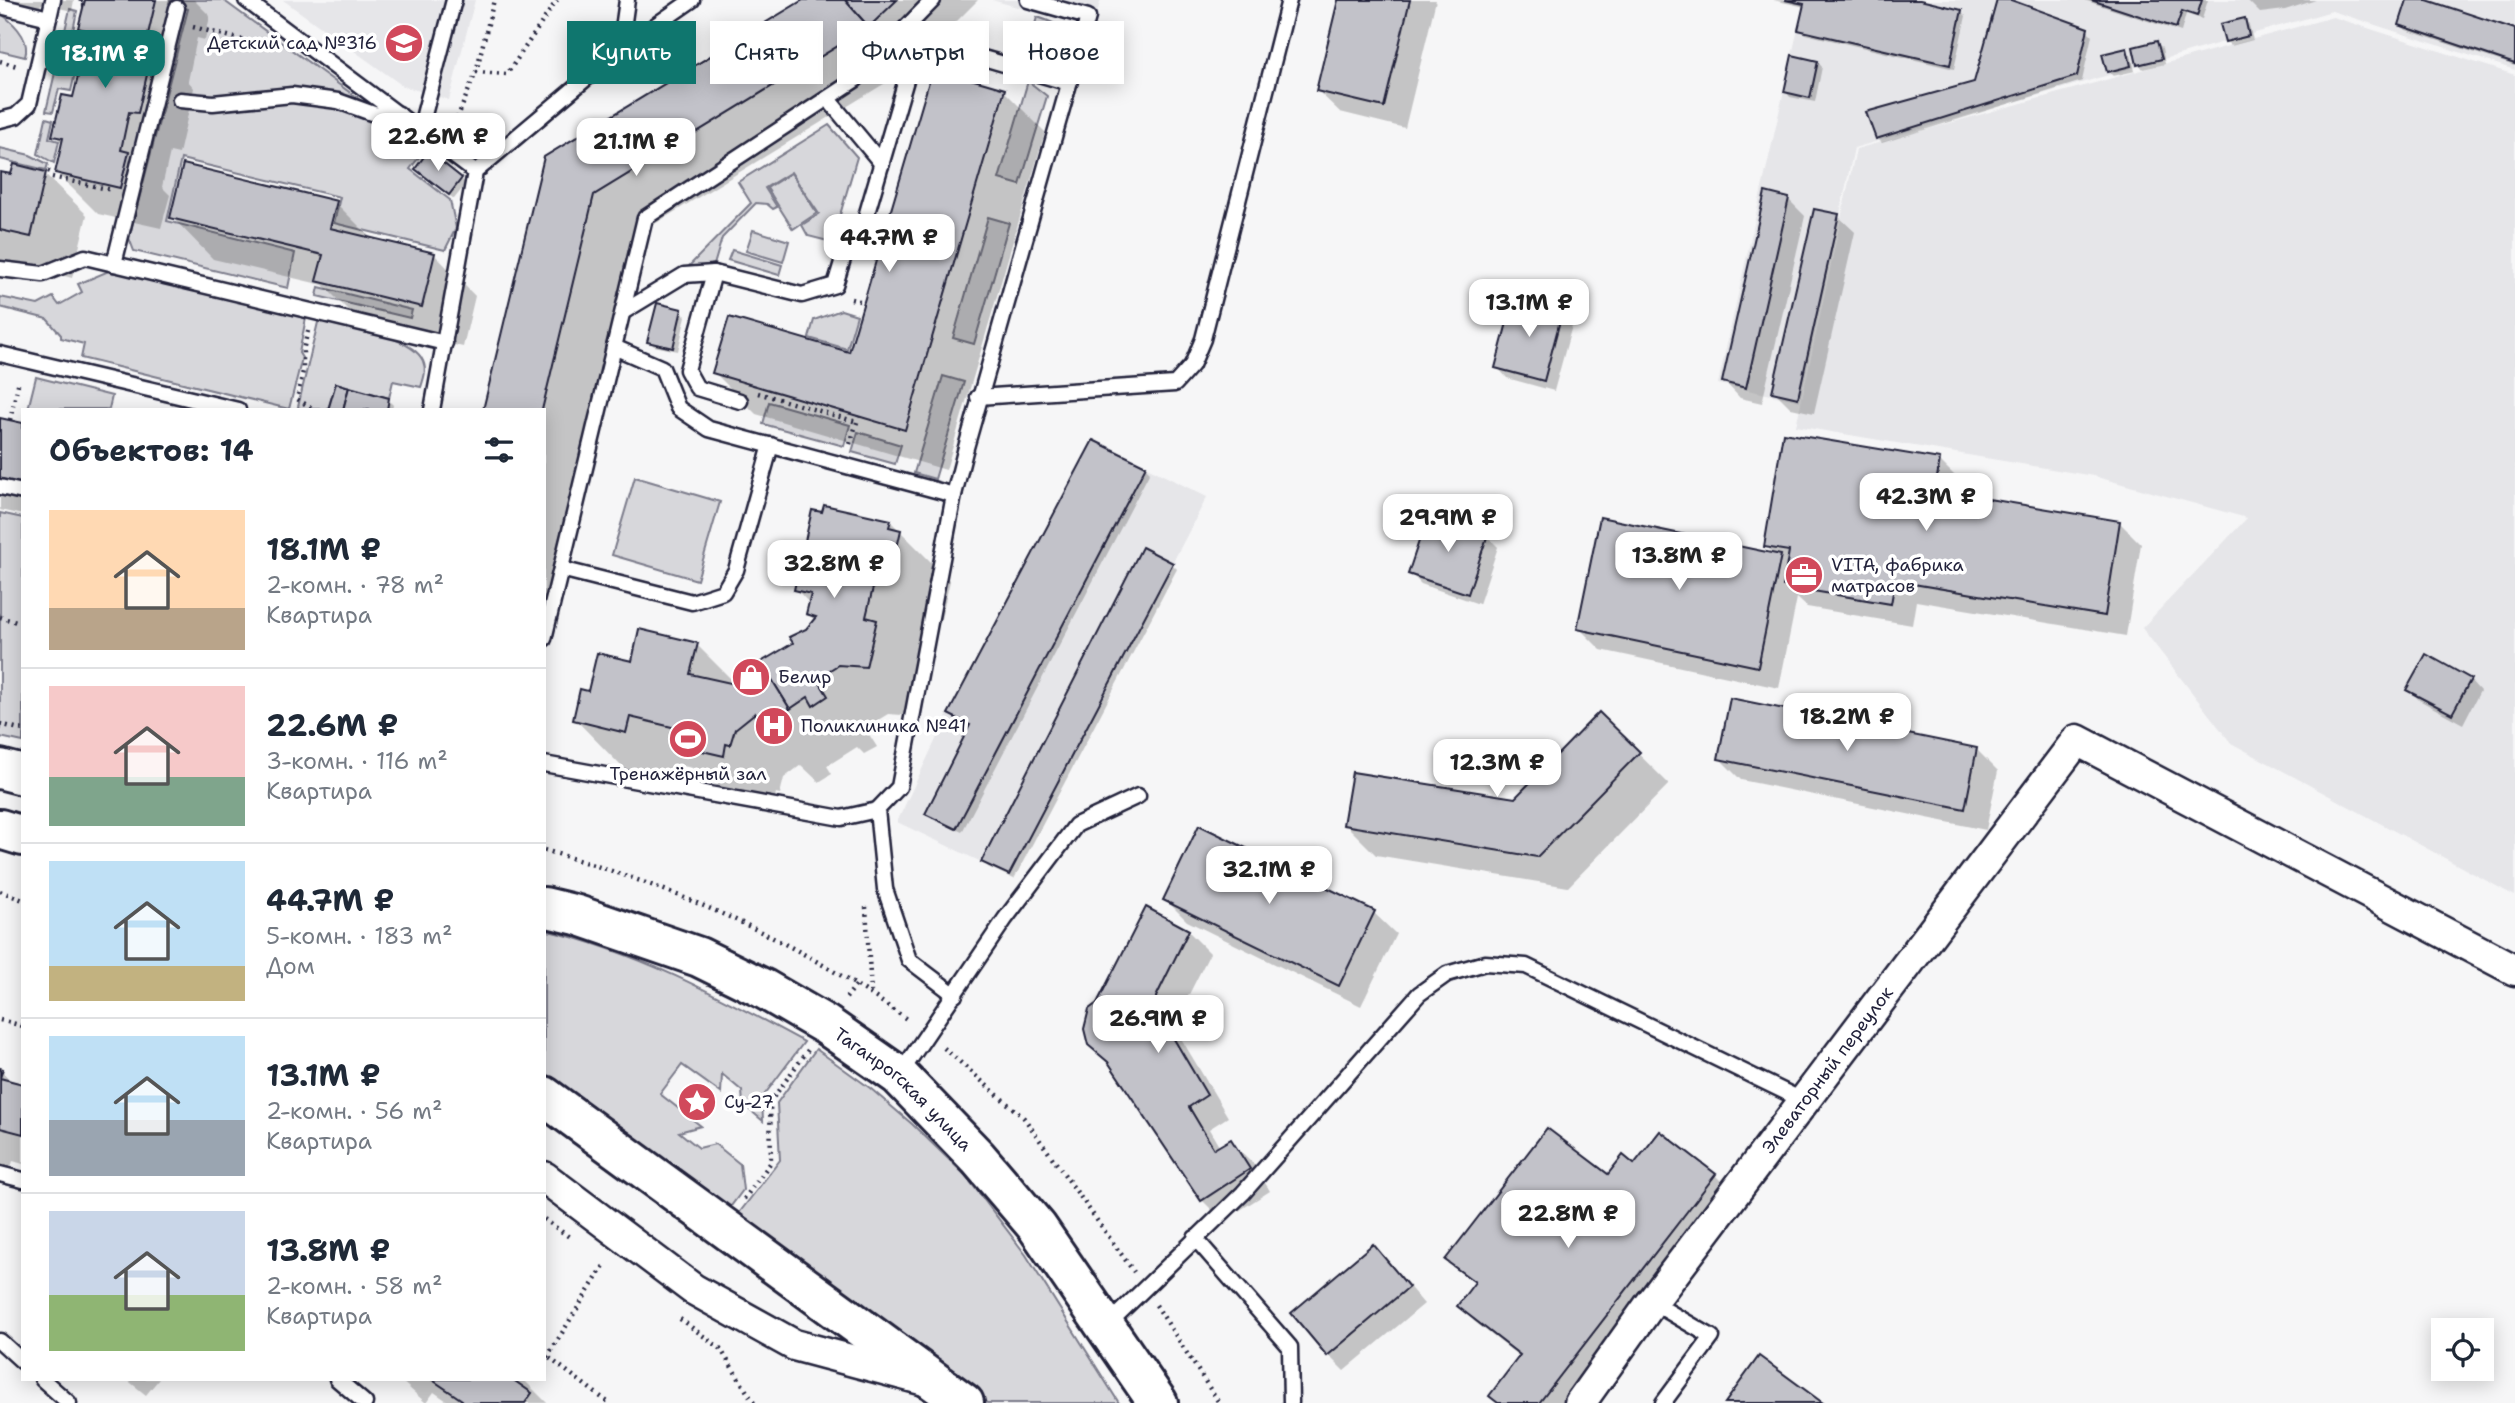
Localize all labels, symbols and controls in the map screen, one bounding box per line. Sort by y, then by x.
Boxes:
chip: Купить [567,21,696,84]
chip: Снять [710,21,823,84]
chip: Фильтры [837,21,989,84]
chip: Новое [1003,21,1124,84]
school or university icon: Детский сад №316 [383,22,425,64]
pin: 18.1M ₽ [40,31,170,90]
place label: Детский сад №316 [207,31,377,55]
text: 18.1M ₽ [61,38,149,68]
pin: 22.6M ₽ [373,114,503,173]
pin: 21.1M ₽ [571,118,701,178]
text: 22.6M ₽ [387,121,489,151]
text: 21.1M ₽ [592,126,680,156]
pin: 44.7M ₽ [824,215,954,274]
text: 44.7M ₽ [840,222,938,252]
pin: 13.1M ₽ [1464,280,1594,339]
text: 13.1M ₽ [1485,287,1573,317]
text: Объектов: 14 [49,430,254,471]
icon: filters [480,431,518,469]
pin: 42.3M ₽ [1861,474,1991,533]
text: 42.3M ₽ [1876,481,1976,511]
pin: 29.9M ₽ [1383,494,1513,554]
text: 29.9M ₽ [1399,502,1497,532]
text: 18.1M ₽ [266,529,381,570]
pin: 13.8M ₽ [1614,532,1744,592]
icon: home [105,538,189,622]
pin: 32.8M ₽ [769,540,899,600]
text: 13.8M ₽ [1631,540,1727,570]
text: 32.8M ₽ [783,548,885,578]
place label: VITA, фабрика матрасов [1831,553,1964,598]
office icon: VITA, фабрика матрасов [1783,554,1825,596]
text: 2-комн. · 78 m² [266,570,444,600]
text: Квартира [266,600,372,630]
shop icon: Белир [730,656,772,698]
place label: Белир [778,665,831,689]
pin: 18.2M ₽ [1782,694,1912,753]
text: 18.2M ₽ [1799,701,1895,731]
text: 22.6M ₽ [266,705,398,746]
hospital icon: Поликлиника №41 [753,705,795,747]
icon: home [105,714,189,798]
place label: Поликлиника №41 [801,714,967,738]
sports icon: Тренажёрный зал [667,718,709,760]
pin: 12.3M ₽ [1432,740,1562,799]
text: 3-комн. · 116 m² [266,746,448,776]
text: 12.3M ₽ [1449,747,1545,777]
place label: Тренажёрный зал [609,762,767,786]
text: Квартира [266,776,372,806]
pin: 32.1M ₽ [1204,846,1334,906]
text: 32.1M ₽ [1222,854,1316,884]
text: 44.7M ₽ [266,880,395,921]
icon: home [105,889,189,973]
text: 5-комн. · 183 m² [266,921,453,951]
text: Дом [266,951,315,981]
street label: Элеваторный переулок [1757,981,1899,1158]
pin: 26.9M ₽ [1093,996,1223,1055]
text: 26.9M ₽ [1109,1003,1207,1033]
street label: Таганрогская улица [829,1022,977,1156]
text: 13.1M ₽ [266,1055,381,1096]
icon: home [105,1064,189,1148]
place icon: Су-27 [676,1081,718,1123]
place label: Су-27 [724,1090,774,1114]
text: 2-комн. · 56 m² [266,1096,443,1126]
text: Квартира [266,1126,372,1156]
pin: 22.8M ₽ [1503,1190,1633,1250]
text: 22.8M ₽ [1517,1198,1619,1228]
text: 13.8M ₽ [266,1230,390,1271]
icon: home [105,1239,189,1323]
text: 2-комн. · 58 m² [266,1271,443,1301]
text: Квартира [266,1301,372,1331]
map controls [2431,1318,2494,1381]
button: locate [2431,1318,2494,1381]

